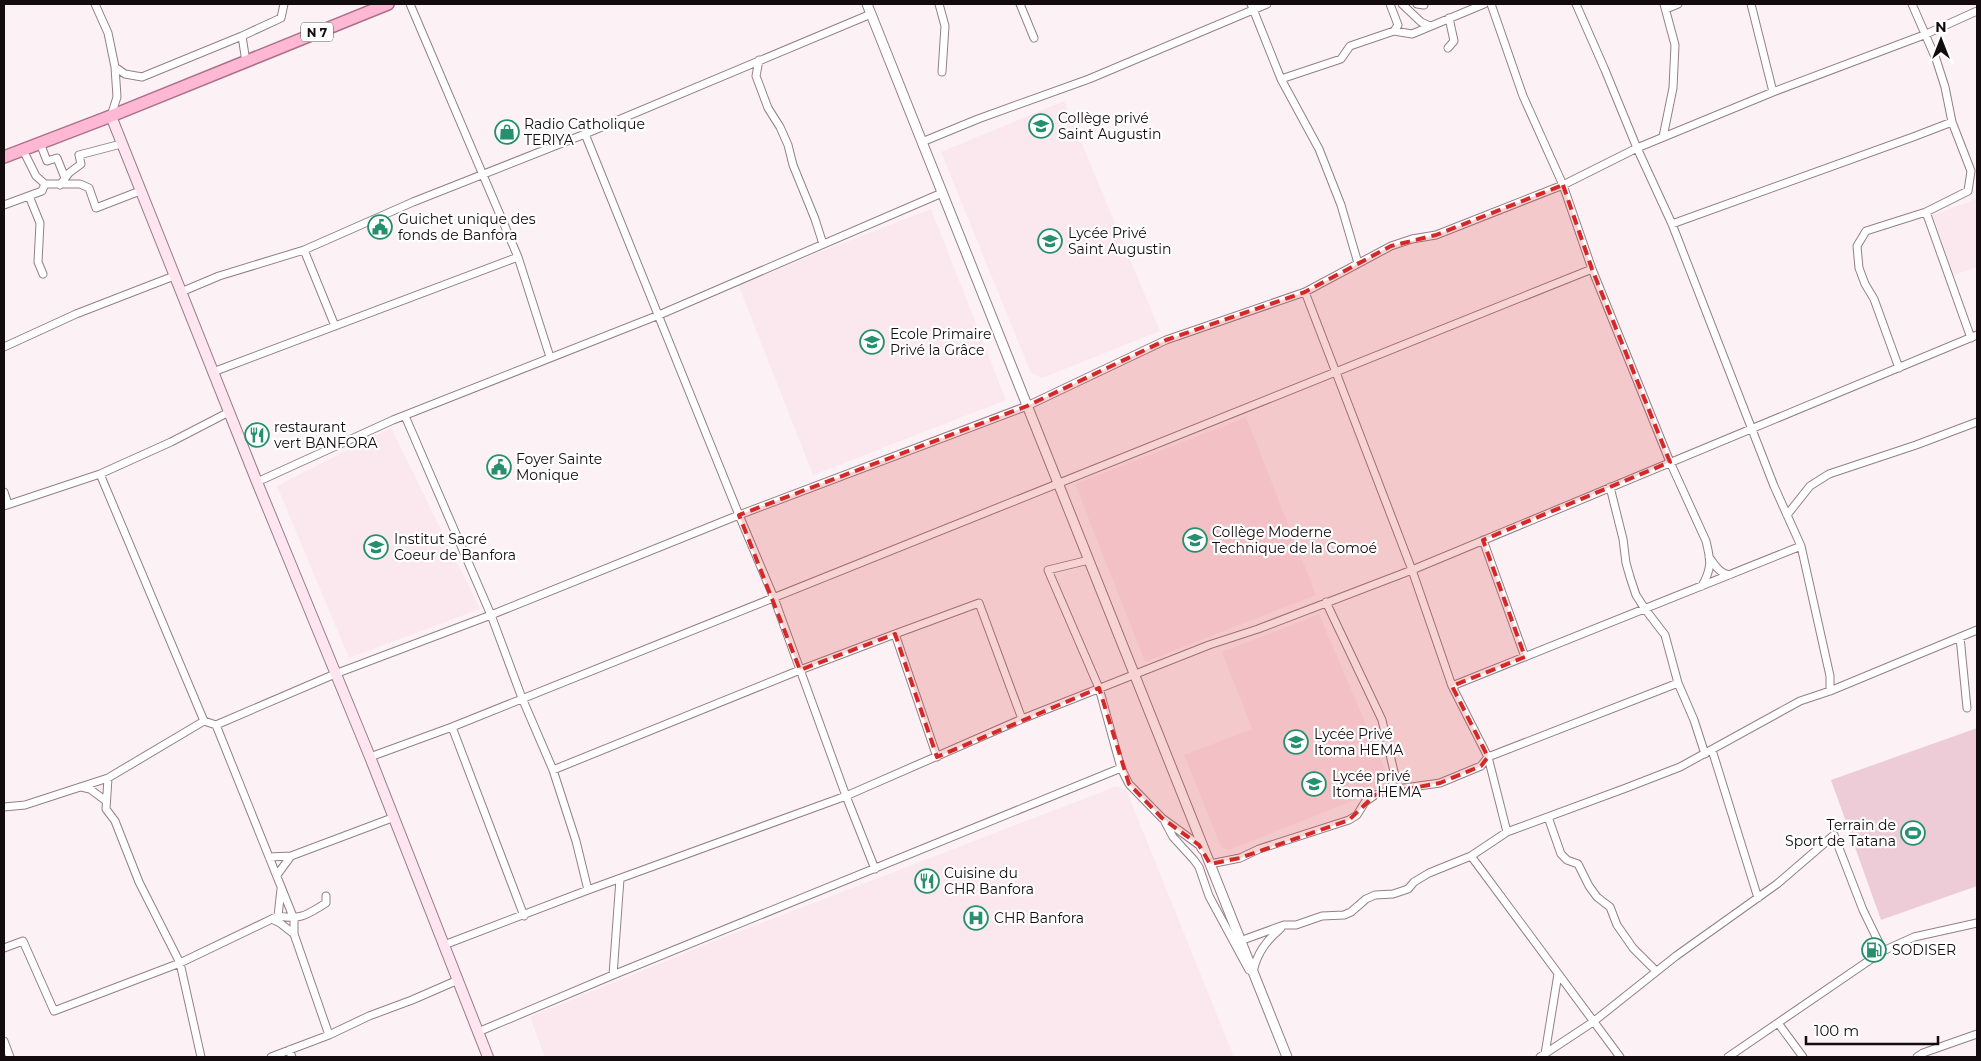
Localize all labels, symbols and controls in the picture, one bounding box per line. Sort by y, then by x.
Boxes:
north arrow [1916,15,1966,65]
text: N [1935,18,1947,36]
road number: N 7 [301,22,333,42]
place label: Collège privé Saint Augustin [1058,109,1162,143]
school or university icon: Collège privé Saint Augustin [1028,113,1054,139]
place label: Radio Catholique TERIYA [524,115,645,149]
shop icon: Radio Catholique TERIYA [494,119,520,145]
place label: Guichet unique des fonds de Banfora [398,210,536,244]
public building icon: Guichet unique des fonds de Banfora [367,214,393,240]
place label: Lycée Privé Saint Augustin [1068,224,1172,258]
school or university icon: Lycée Privé Saint Augustin [1037,228,1063,254]
place label: Ecole Primaire Privé la Grâce [890,325,991,359]
school or university icon: Ecole Primaire Privé la Grâce [859,329,885,355]
place label: restaurant vert BANFORA [274,418,379,452]
restaurant icon: restaurant vert BANFORA [244,422,270,448]
place label: Foyer Sainte Monique [516,450,602,484]
public building icon: Foyer Sainte Monique [486,454,512,480]
place label: Collège Moderne Technique de la Comoé [1212,523,1377,557]
school or university icon: Collège Moderne Technique de la Comoé [1182,527,1208,553]
place label: Institut Sacré Coeur de Banfora [394,530,516,564]
school or university icon: Institut Sacré Coeur de Banfora [363,534,389,560]
place label: Lycée Privé Itoma HEMA [1314,725,1404,759]
school or university icon: Lycée Privé Itoma HEMA [1283,729,1309,755]
place label: Lycée privé Itoma HEMA [1332,767,1422,801]
school or university icon: Lycée privé Itoma HEMA [1301,771,1327,797]
place label: Terrain de Sport de Tatana [1785,816,1896,850]
sports icon: Terrain de Sport de Tatana [1900,820,1926,846]
place label: Cuisine du CHR Banfora [944,864,1034,898]
restaurant icon: Cuisine du CHR Banfora [914,868,940,894]
hospital icon: CHR Banfora [963,905,989,931]
place label: CHR Banfora [994,909,1084,927]
fuel station icon: SODISER [1861,937,1887,963]
place label: SODISER [1892,941,1956,959]
scale bar [1806,1014,1938,1046]
text: 100 m [1814,1021,1859,1040]

